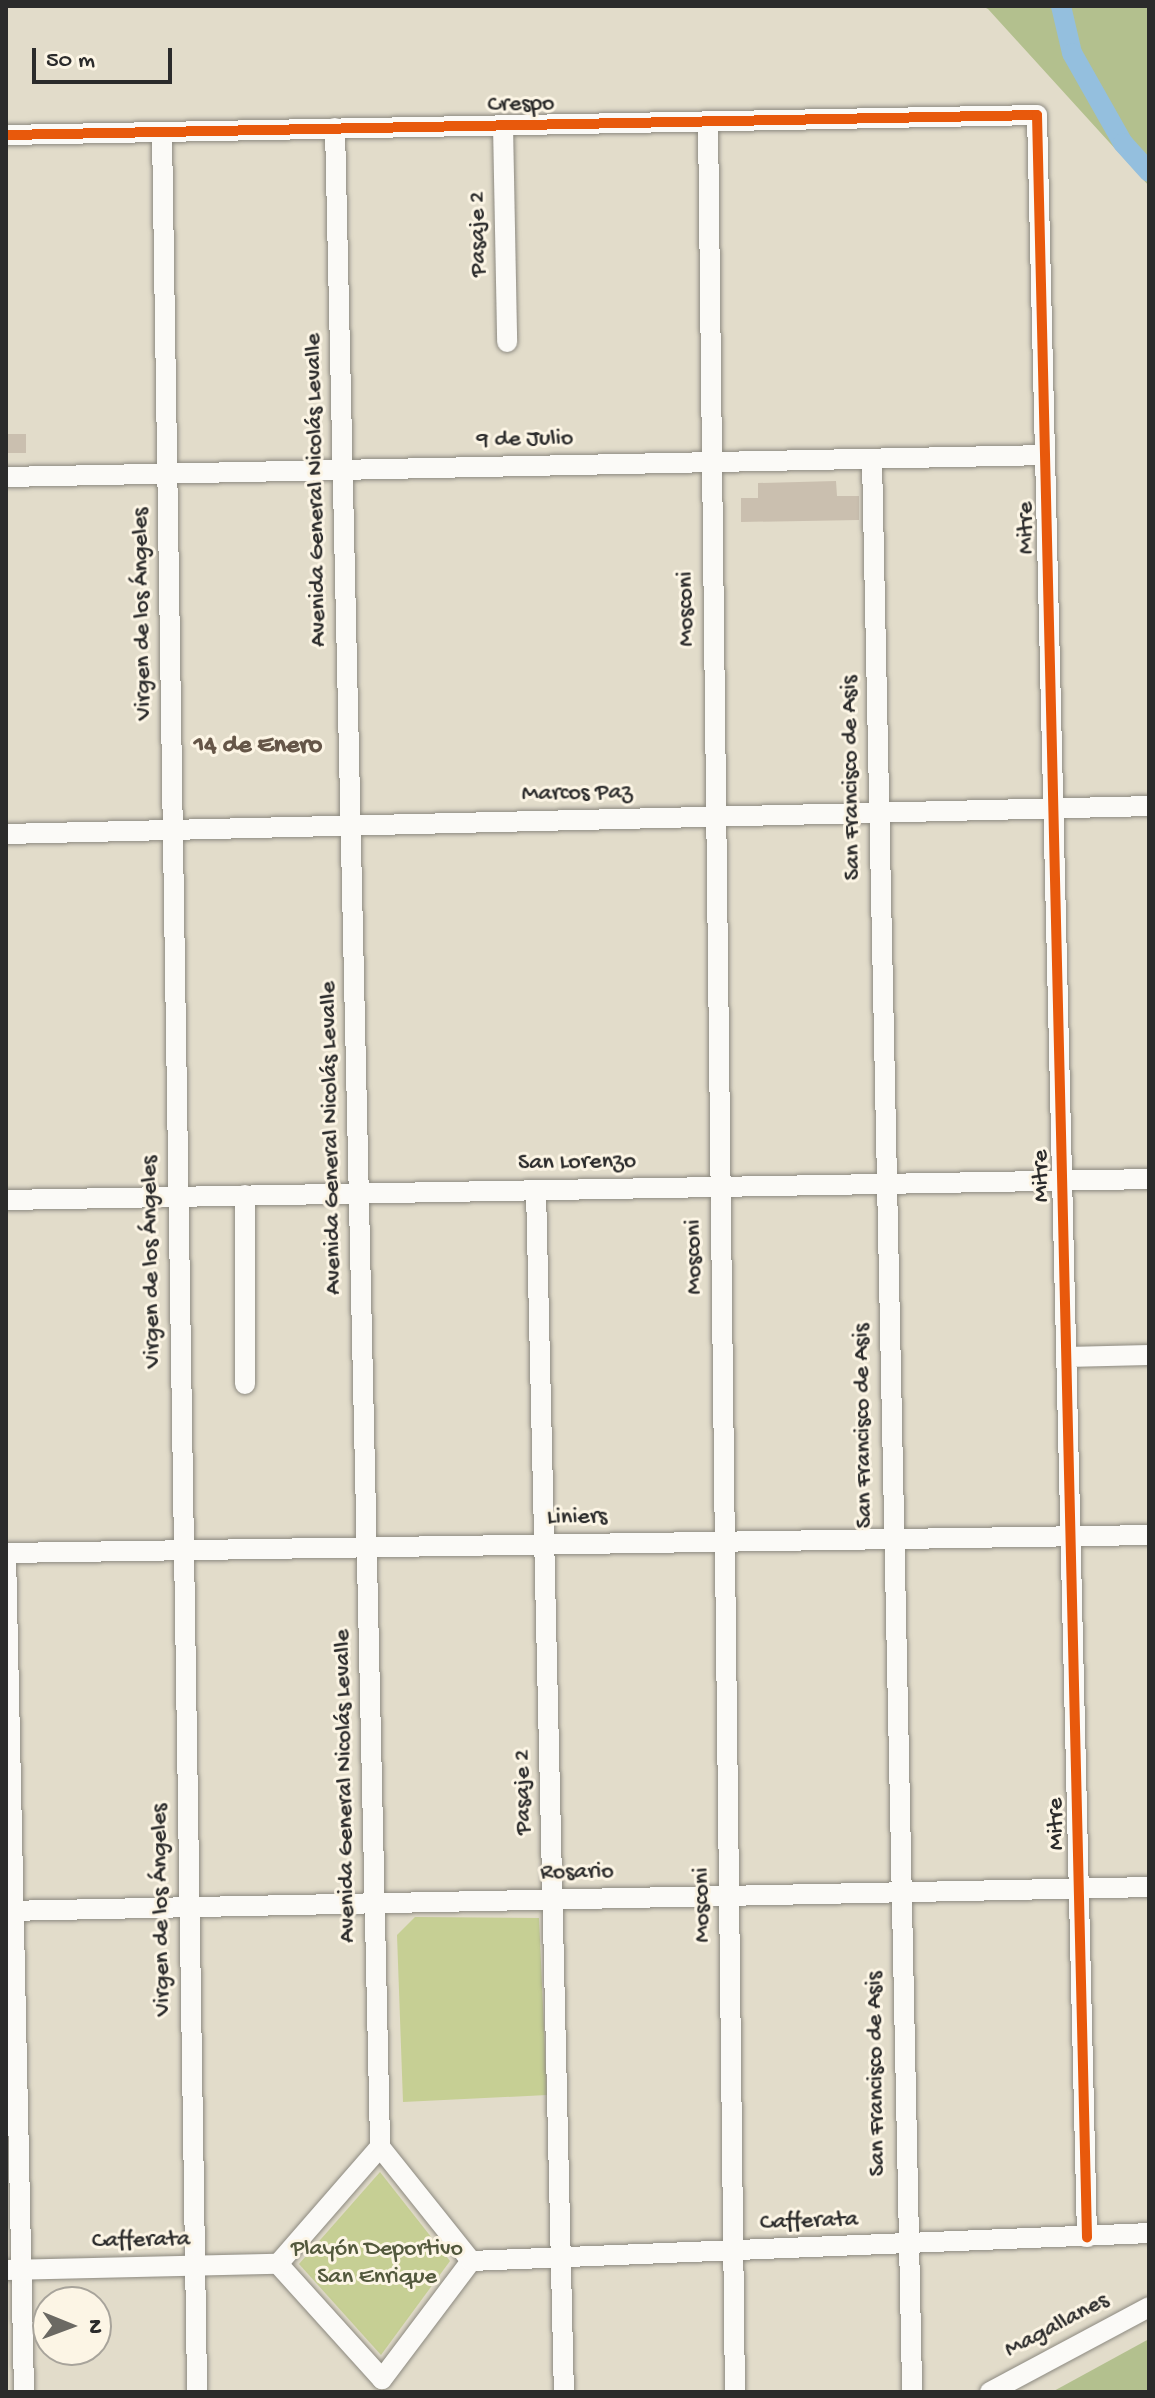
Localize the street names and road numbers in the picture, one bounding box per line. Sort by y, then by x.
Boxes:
street label: Crespo [487,90,555,120]
street label: Pasaje 2 [464,191,494,277]
street label: Avenida General Nicolás Levalle [300,333,334,647]
street label: 9 de Julio [476,425,574,455]
street label: Mitre [1012,501,1042,555]
street label: Virgen de los Ángeles [127,507,159,721]
street label: Mosconi [672,571,702,647]
street label: San Francisco de Asis [836,675,868,881]
street label: Marcos Paz [521,779,633,809]
street label: Avenida General Nicolás Levalle [315,981,349,1295]
street label: San Lorenzo [518,1148,636,1178]
street label: Mitre [1027,1149,1057,1203]
street label: Virgen de los Ángeles [136,1155,168,1369]
street label: Mosconi [680,1219,710,1295]
street label: San Francisco de Asis [848,1323,880,1529]
street label: Liniers [547,1503,607,1533]
street label: Avenida General Nicolás Levalle [329,1629,363,1943]
street label: Pasaje 2 [509,1749,539,1835]
street label: Mitre [1042,1797,1072,1851]
street label: Virgen de los Ángeles [146,1803,178,2017]
street label: Rosario [540,1858,614,1888]
street label: Mosconi [688,1867,718,1943]
street label: San Francisco de Asis [861,1971,893,2177]
street label: Cafferata [759,2206,859,2238]
street label: Cafferata [92,2226,190,2256]
street label: Magallanes [1000,2287,1114,2365]

